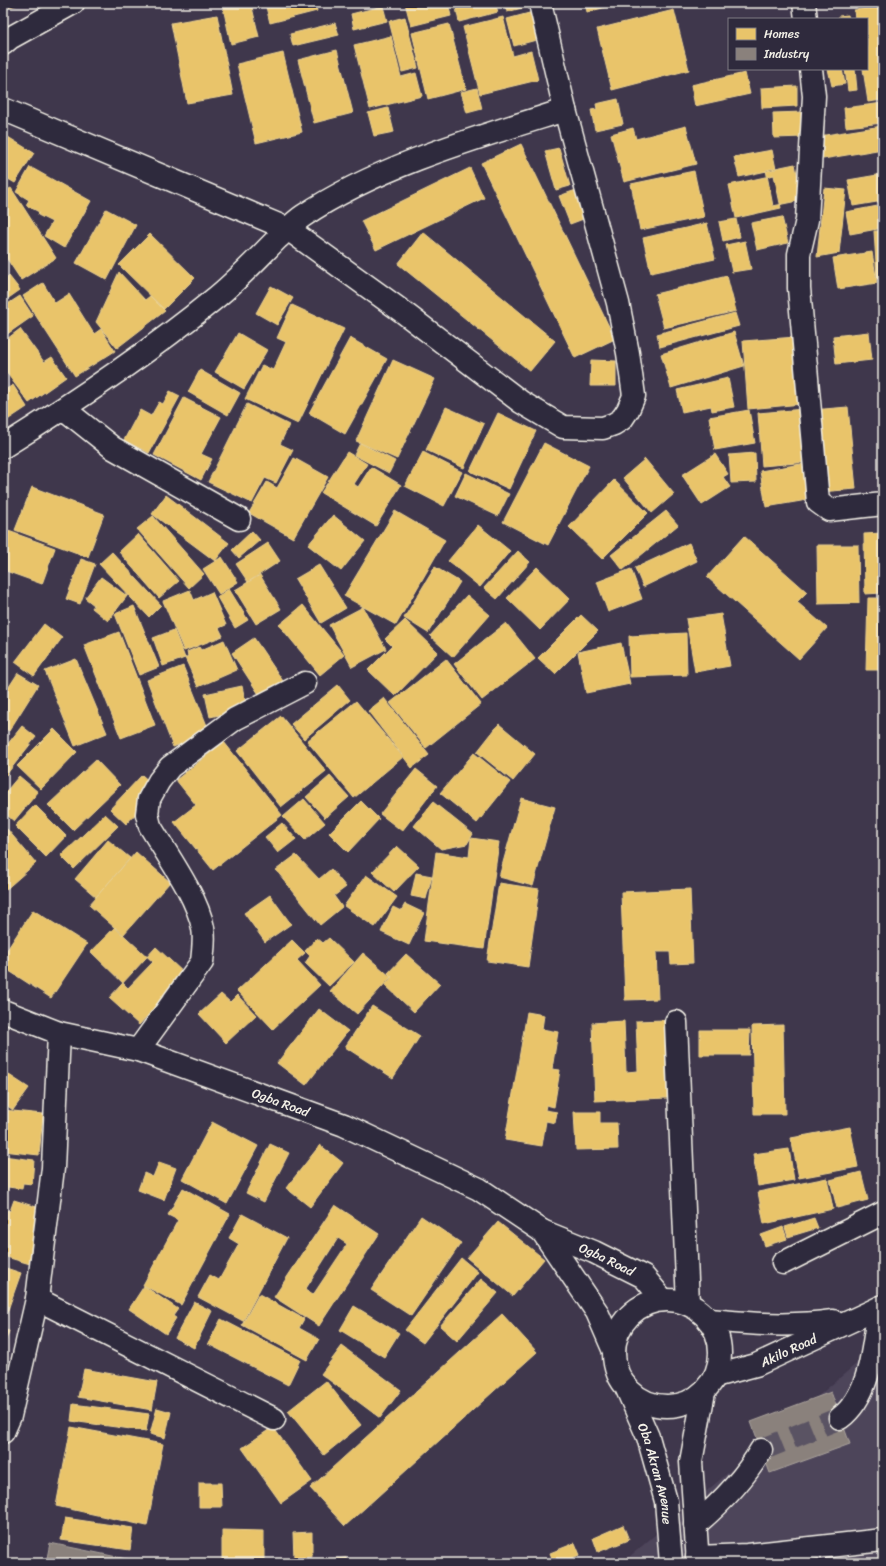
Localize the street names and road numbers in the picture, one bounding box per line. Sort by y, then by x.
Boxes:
street label: Ogba Road [249,1081,314,1123]
street label: Ogba Road [576,1236,640,1283]
street label: Akilo Road [755,1326,822,1374]
street label: Oba Akran Avenue [632,1419,679,1526]

